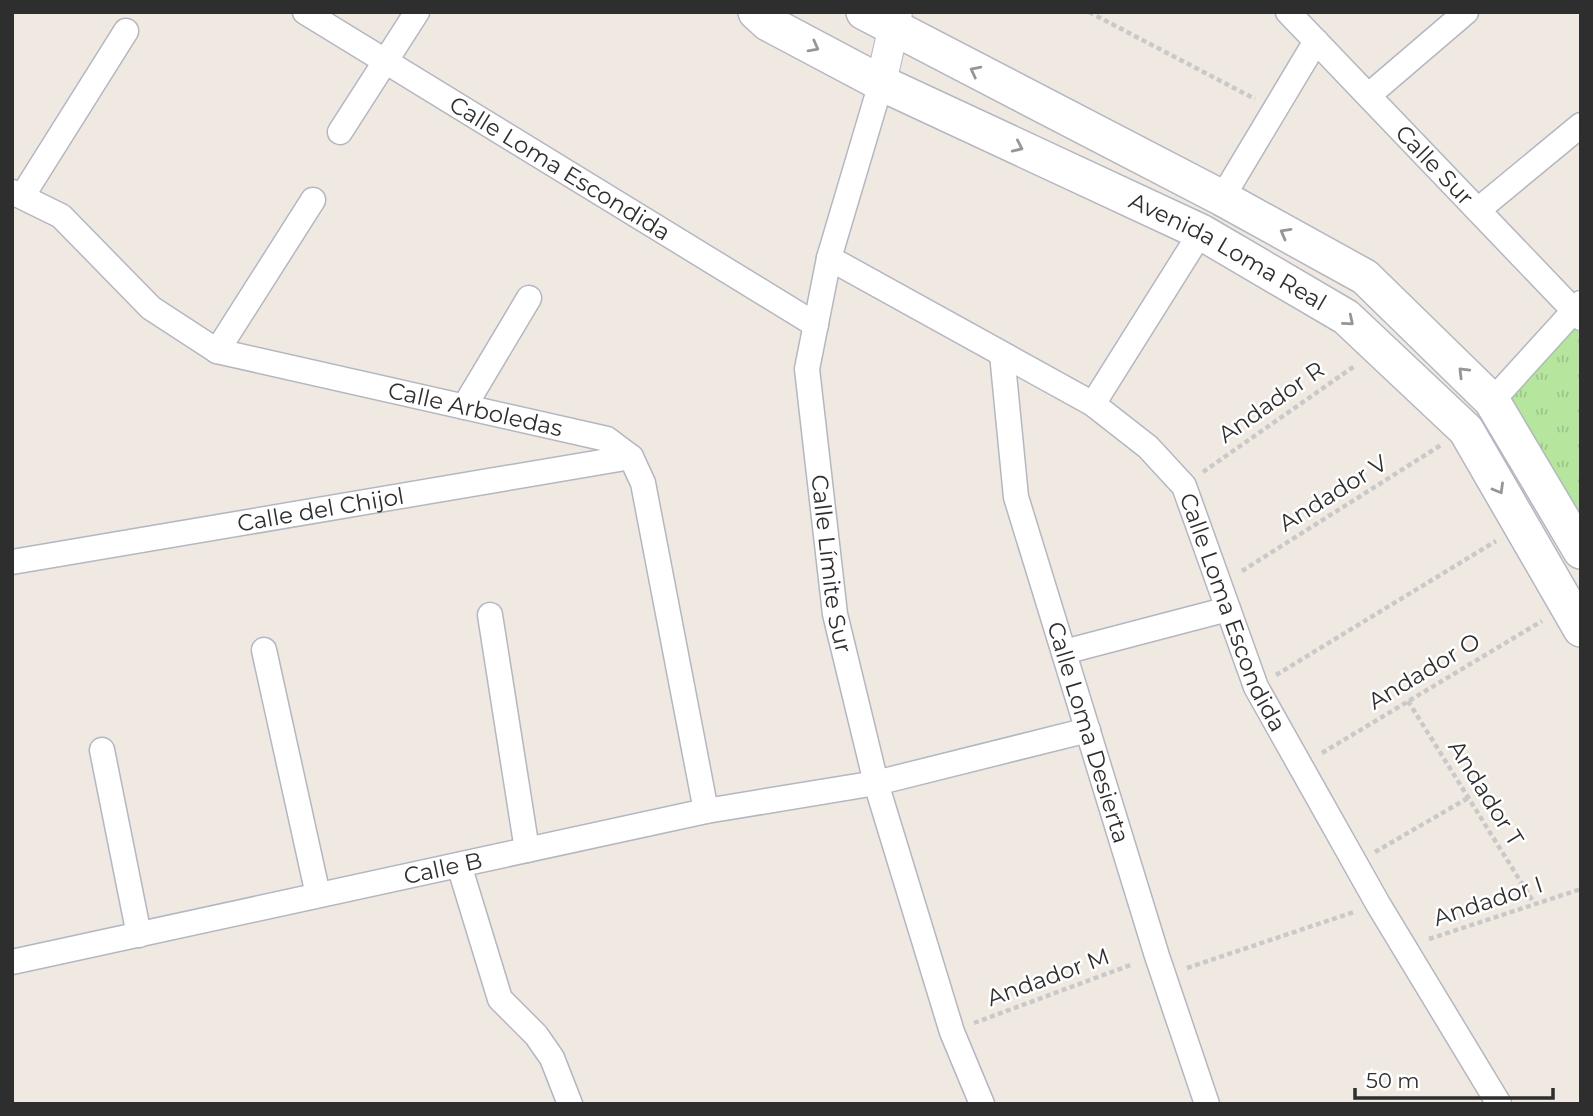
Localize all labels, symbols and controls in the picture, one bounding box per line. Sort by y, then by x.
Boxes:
one-way arrow [807,39,819,53]
one-way arrow [970,66,982,79]
street label: Calle Loma Escondida [444,90,676,246]
street label: Calle Sur [1390,119,1480,211]
one-way arrow [1011,139,1023,153]
street label: Avenida Loma Real [1125,187,1332,316]
one-way arrow [1280,228,1293,241]
one-way arrow [1342,312,1354,325]
street label: Andador R [1213,355,1329,449]
one-way arrow [1459,367,1472,380]
street label: Calle Arboledas [386,376,565,443]
street label: Andador V [1274,448,1393,537]
street label: Calle Límite Sur [805,473,858,656]
one-way arrow [1491,481,1504,494]
street label: Calle del Chijol [235,482,406,538]
street label: Calle Loma Escondida [1174,489,1292,737]
street label: Calle Loma Desierta [1041,618,1136,847]
street label: Andador O [1363,627,1485,715]
street label: Andador T [1442,735,1530,852]
street label: Calle B [401,846,485,890]
street label: Andador I [1430,870,1546,932]
street label: Andador M [983,942,1113,1012]
scale bar [1355,1056,1553,1100]
text: 50 m [1366,1068,1420,1093]

